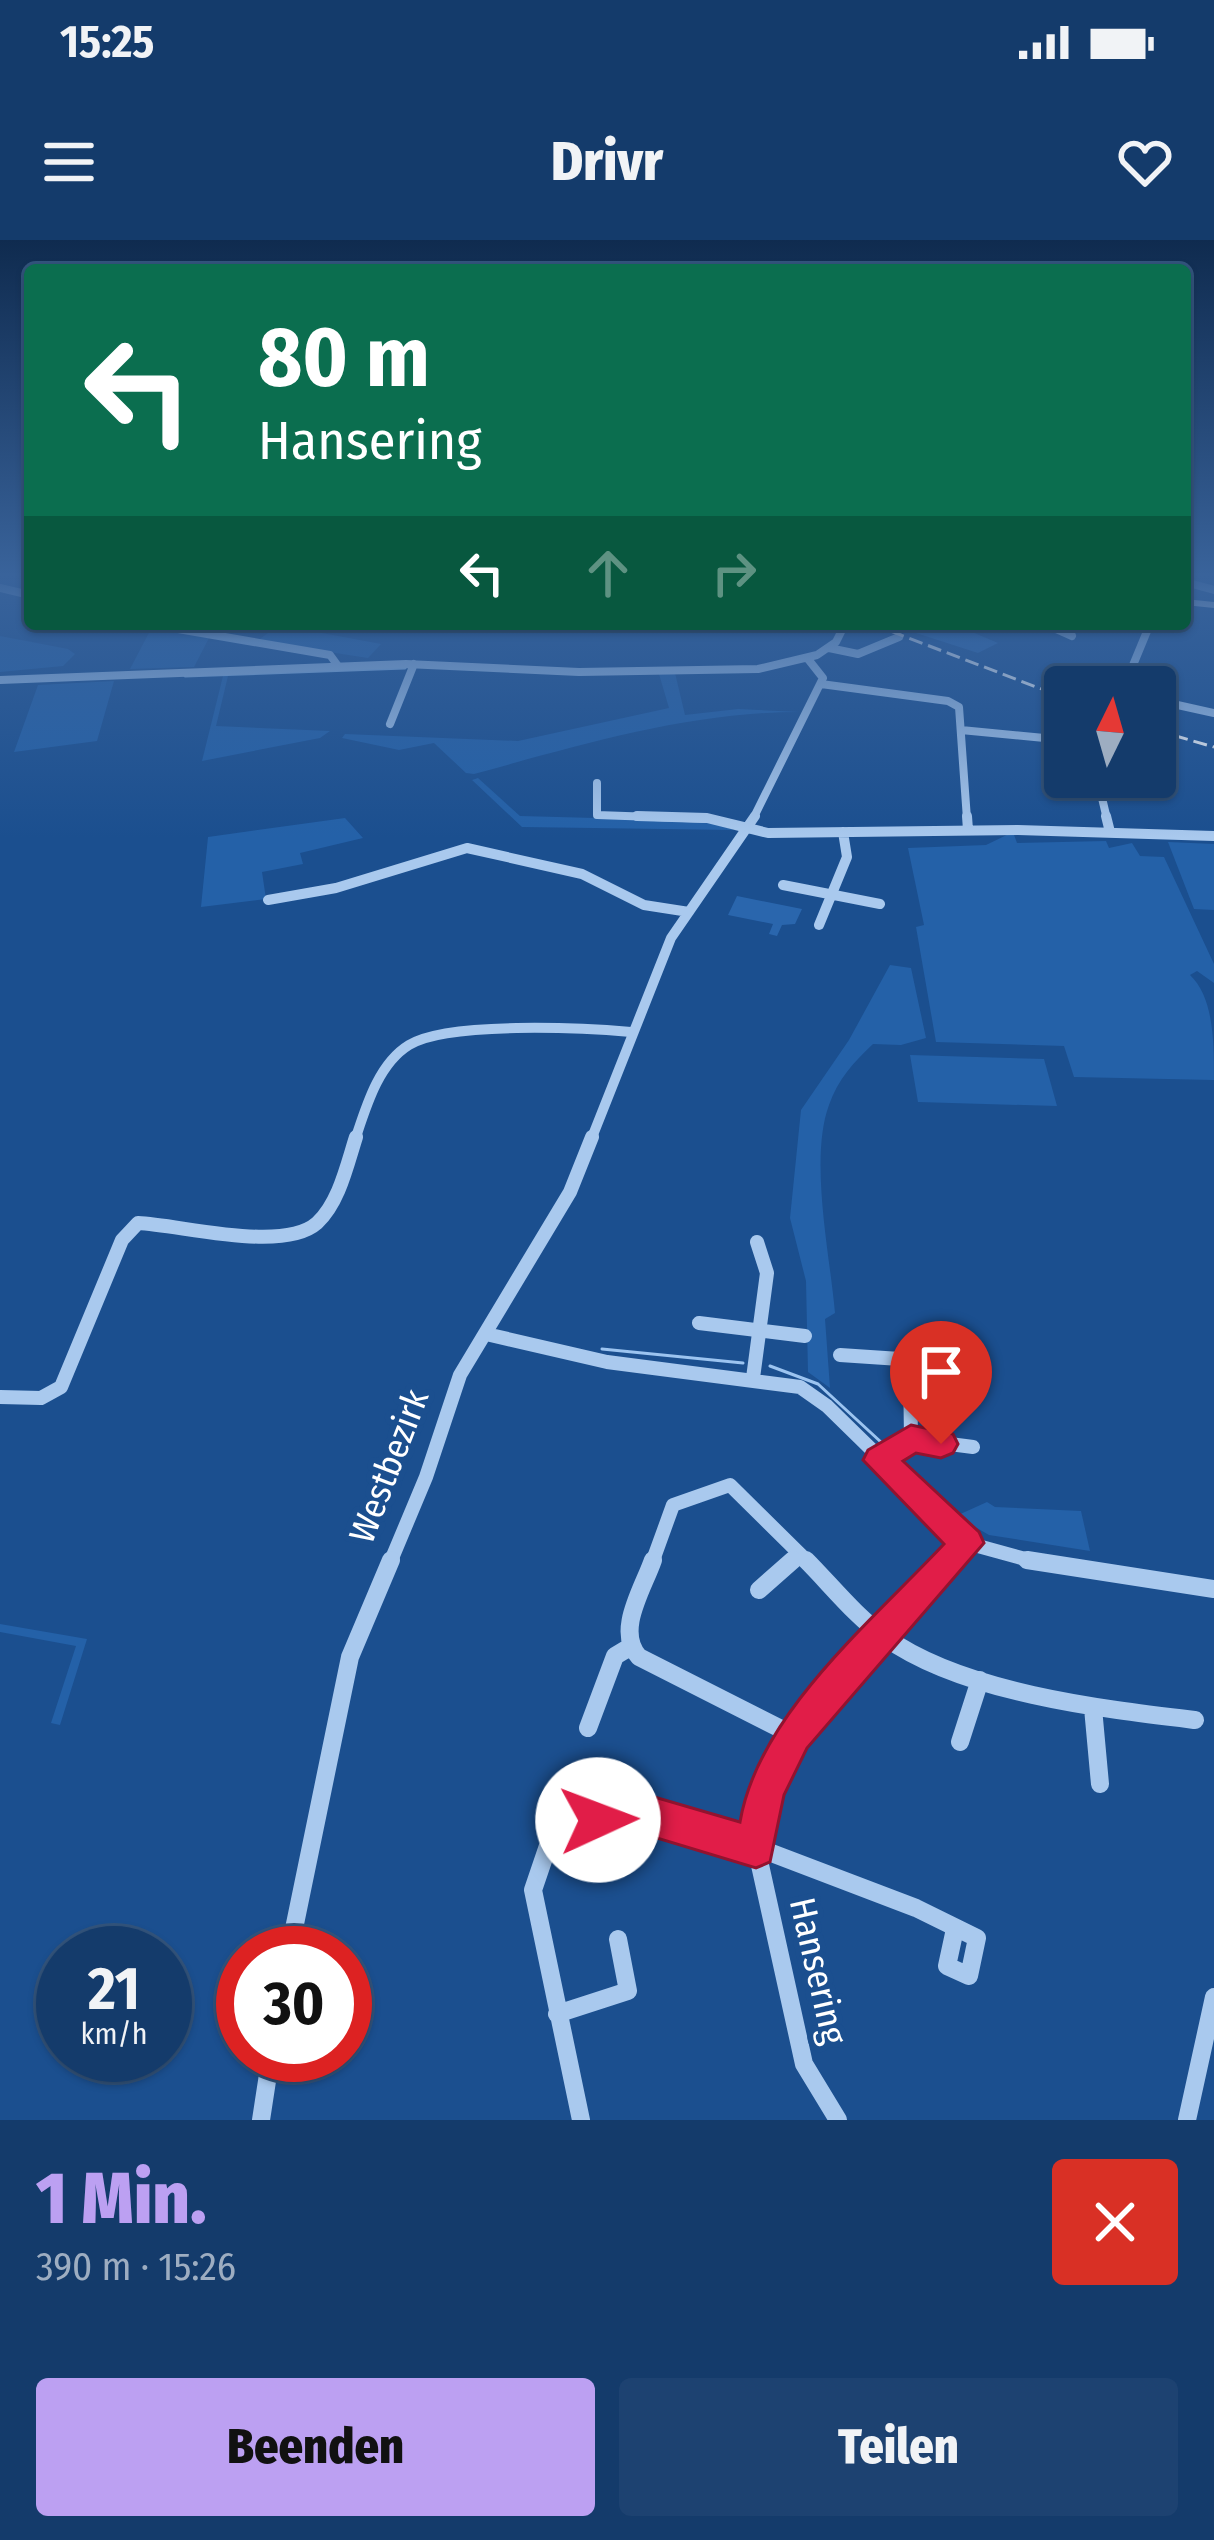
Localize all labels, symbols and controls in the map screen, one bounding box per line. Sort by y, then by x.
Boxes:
text: 15:25 [60,15,154,69]
icon: menu [36,129,102,195]
icon: heart [1112,129,1178,195]
text: Drivr [551,130,663,194]
text: 80 m [258,307,430,408]
icon: left [60,312,216,468]
text: Hansering [258,409,482,473]
icon: left [449,540,515,606]
icon: ahead [575,540,641,606]
icon: right [701,540,767,606]
north arrow [1044,666,1176,798]
map controls [1044,666,1176,798]
pin [890,1321,992,1444]
icon: arrive [908,1339,974,1405]
street label: Westbezirk [340,1383,438,1549]
position arrow [535,1757,661,1883]
street label: Hansering [780,1893,856,2049]
speed limit sign: 30 [216,1926,372,2082]
text: 21 [88,1953,140,2025]
text: km/h [81,2016,147,2052]
text: 1 Min. [36,2156,207,2242]
button: close [1052,2159,1178,2285]
text: 390 m · 15:26 [36,2244,236,2290]
button: Beenden [36,2378,595,2516]
button: Teilen [619,2378,1178,2516]

